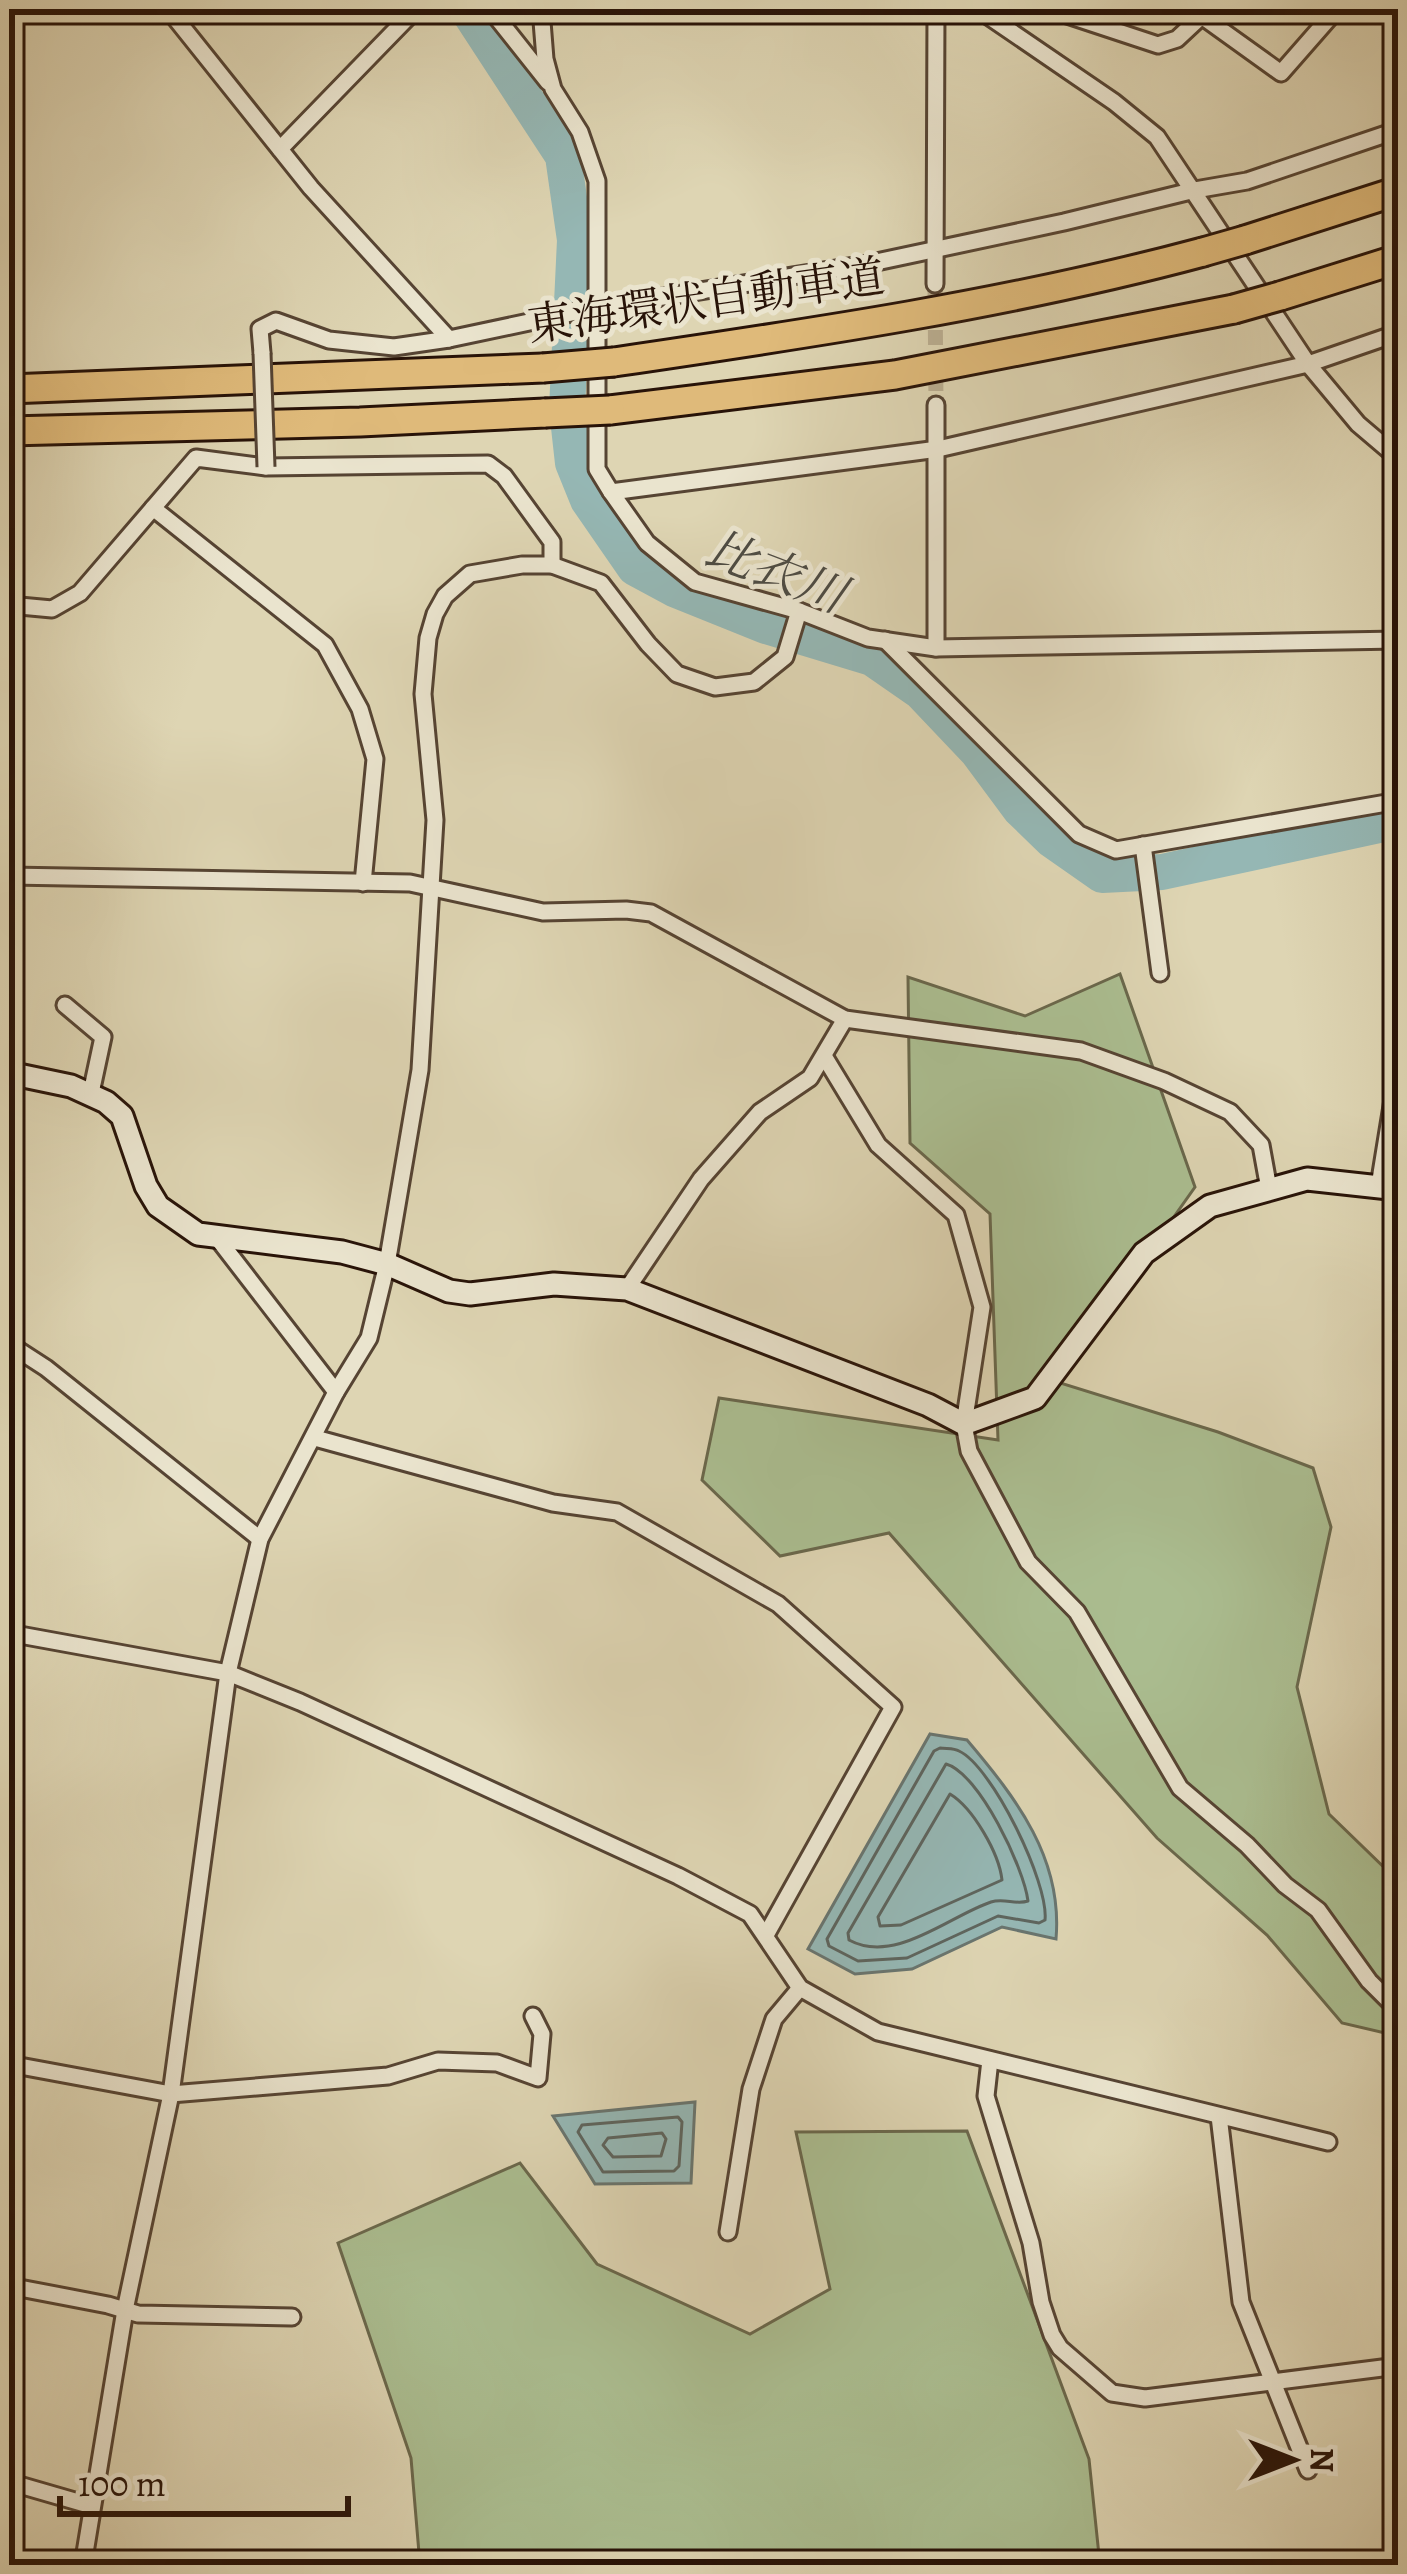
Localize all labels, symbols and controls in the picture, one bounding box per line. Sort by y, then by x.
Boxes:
street label: 東海環状自動車道 [523,245,889,357]
water label: 比衣川 [697,515,860,630]
north arrow [1233,2400,1353,2520]
scale bar [60,2442,348,2516]
text: N [1300,2448,1345,2472]
text: 100 m [78,2459,166,2508]

